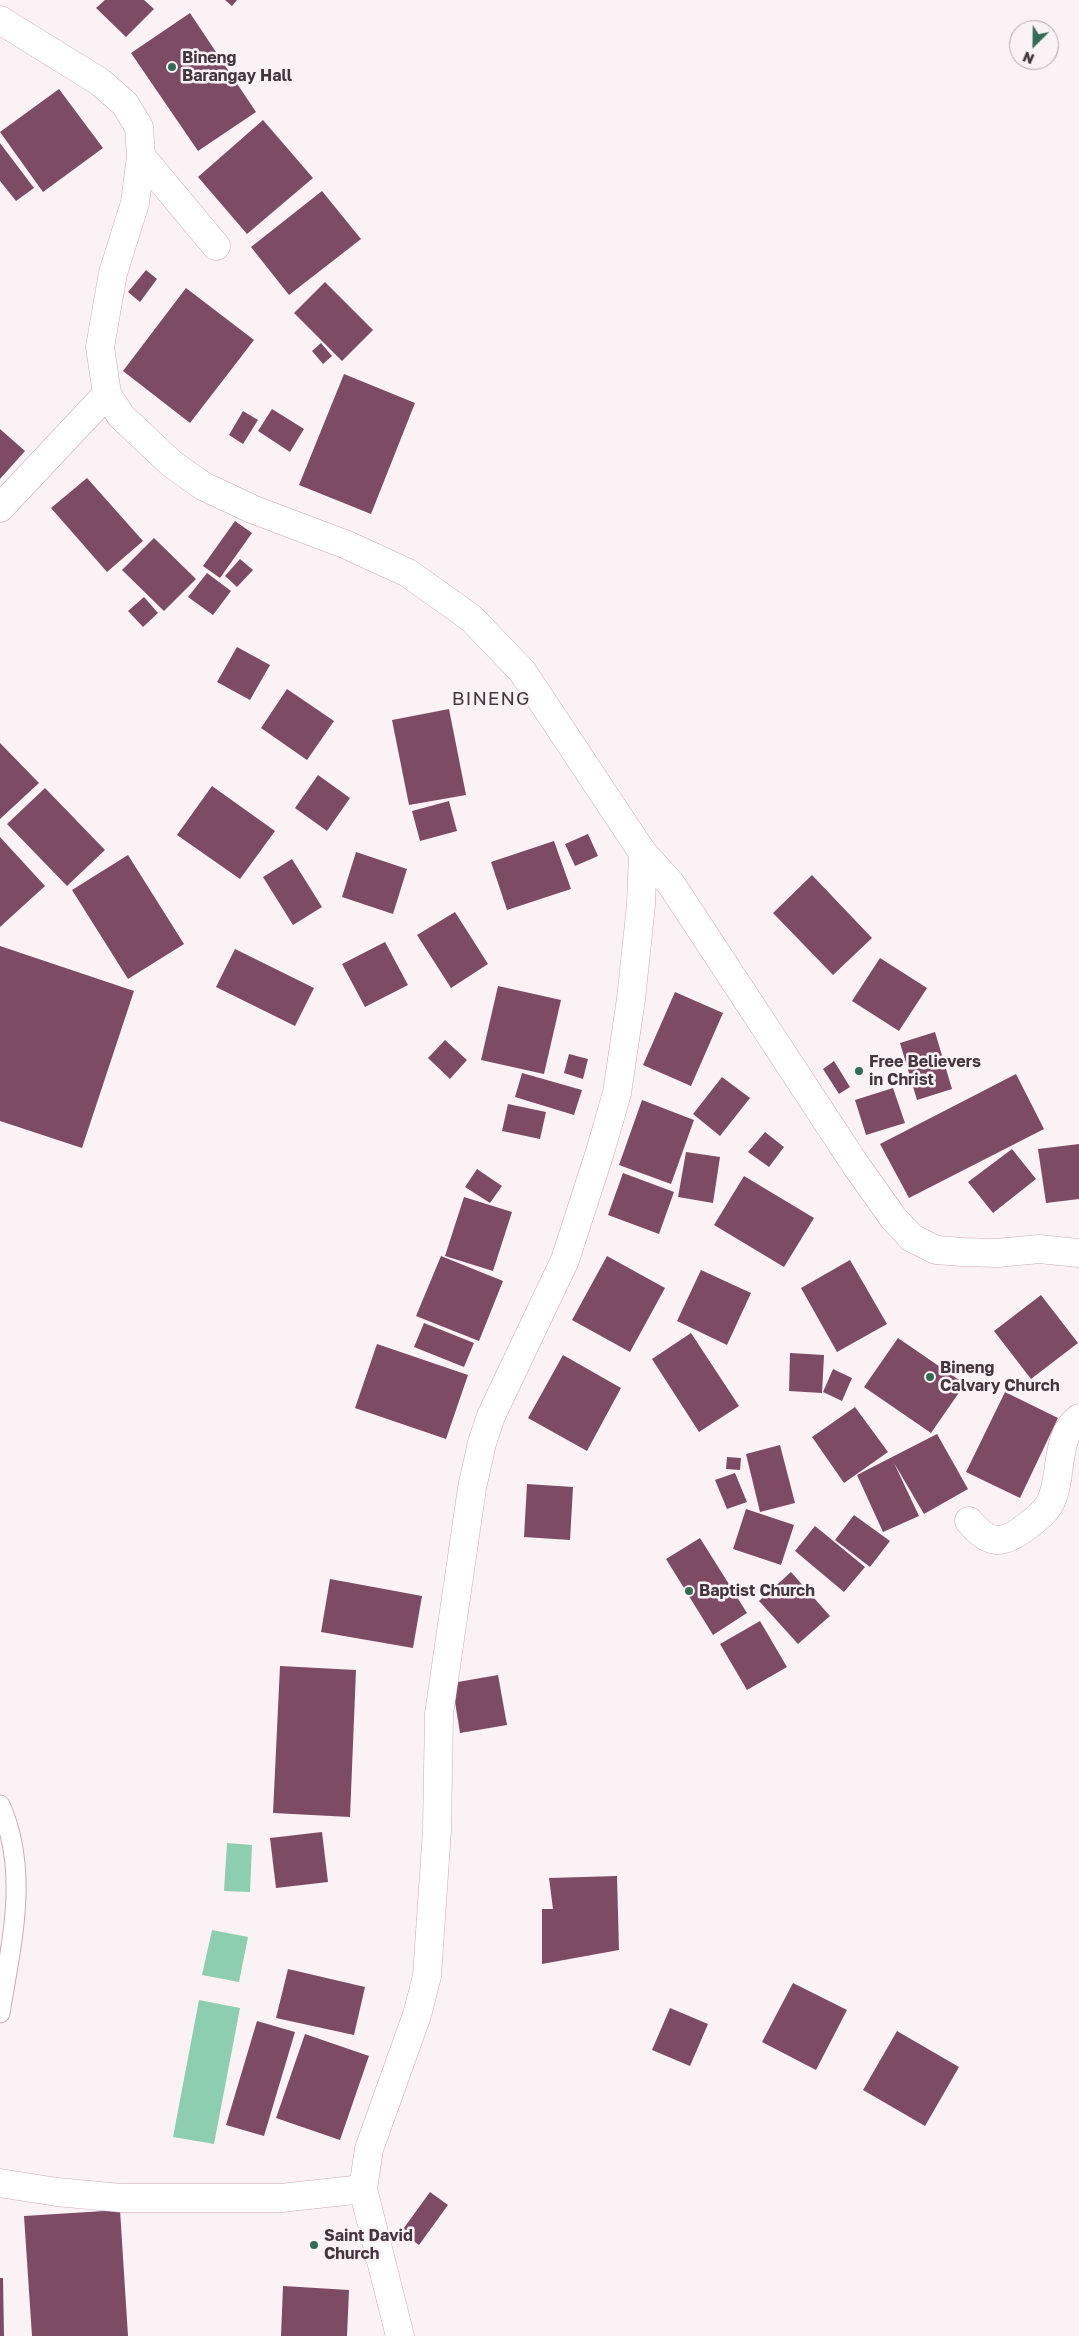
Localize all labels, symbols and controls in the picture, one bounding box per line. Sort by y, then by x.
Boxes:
north arrow [1009,20,1059,70]
place label: Bineng Barangay Hall [182,48,292,86]
text: N [1020,48,1037,68]
marker: Bineng Barangay Hall [166,61,178,73]
district label: BINENG [451,688,531,710]
place label: Free Believers in Christ [869,1052,981,1090]
marker: Free Believers in Christ [853,1065,865,1077]
place label: Bineng Calvary Church [940,1358,1060,1396]
marker: Bineng Calvary Church [924,1371,936,1383]
place label: Baptist Church [699,1581,815,1601]
marker: Baptist Church [683,1585,695,1597]
place label: Saint David Church [324,2226,413,2264]
marker: Saint David Church [308,2239,320,2251]

